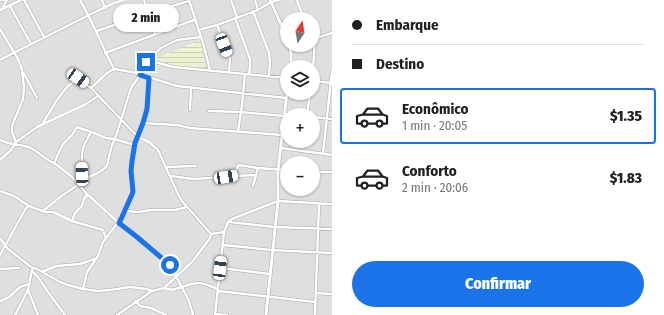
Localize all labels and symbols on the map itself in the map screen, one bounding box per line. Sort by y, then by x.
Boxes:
callout: 2 min [113,4,179,32]
north arrow [280,12,320,52]
car [214,32,234,58]
route end [137,53,155,71]
car [65,66,91,90]
car [76,162,88,186]
car [213,169,239,185]
car [213,255,227,281]
route start [161,256,179,274]

